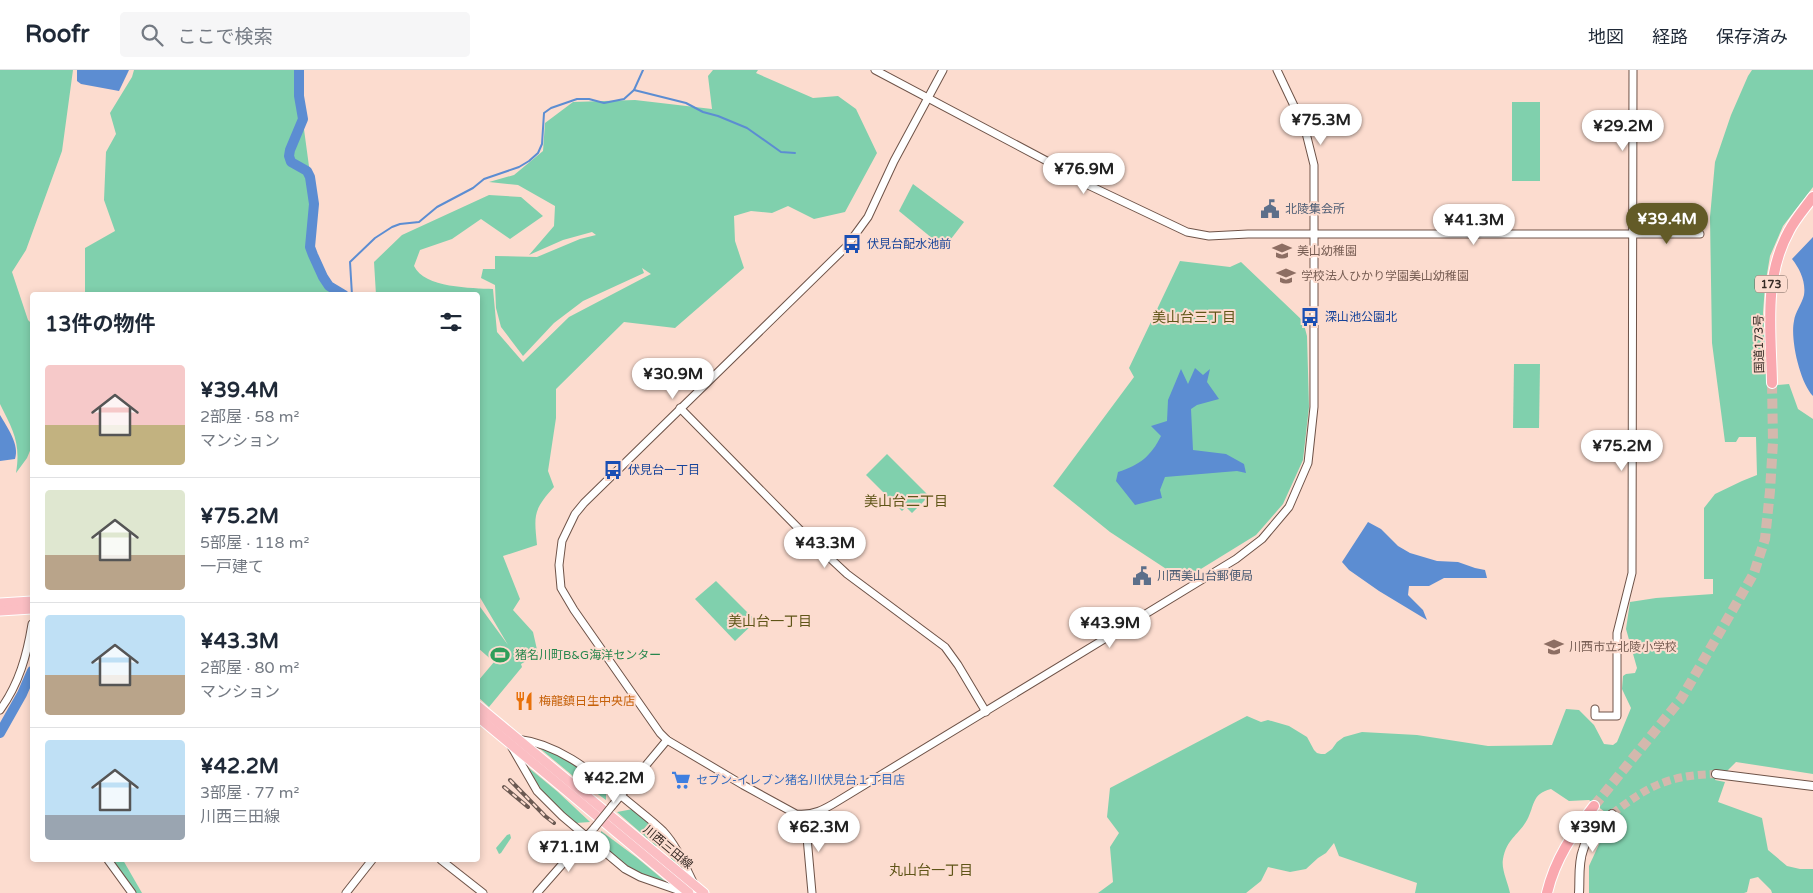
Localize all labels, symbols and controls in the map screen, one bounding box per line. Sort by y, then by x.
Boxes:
search box [120,12,470,57]
text: Roofr [25,20,90,49]
icon: search [138,21,166,49]
text: ここで検索 [178,26,273,48]
text: 地図 [1588,26,1624,48]
text: 経路 [1652,26,1688,48]
text: 保存済み [1716,26,1788,48]
pin: ¥75.3M [1280,104,1362,146]
pin: ¥29.2M [1582,109,1664,152]
text: ¥75.3M [1291,110,1351,130]
text: ¥29.2M [1593,116,1653,136]
pin: ¥76.9M [1043,152,1125,195]
text: ¥76.9M [1054,159,1114,179]
public building icon: 北陵集会所 [1259,198,1281,220]
place label: 北陵集会所 [1285,202,1345,216]
pin: ¥39.4M [1626,202,1708,245]
pin: ¥41.3M [1433,204,1515,246]
text: ¥39.4M [1637,209,1697,229]
text: ¥41.3M [1444,210,1504,230]
bus stop icon: 伏見台配水池前 [841,233,863,255]
place label: 伏見台配水池前 [867,237,951,251]
school or university icon: 美山幼稚園 [1271,240,1293,262]
place label: 美山幼稚園 [1297,244,1357,258]
school or university icon: 学校法人ひかり学園美山幼稚園 [1275,265,1297,287]
place label: 学校法人ひかり学園美山幼稚園 [1301,269,1469,283]
road number: 173 [1755,275,1787,292]
bus stop icon: 深山池公園北 [1299,306,1321,328]
icon: filters [437,308,465,336]
district label: 美山台三丁目 [1152,309,1236,326]
place label: 深山池公園北 [1325,310,1397,324]
text: 13件の物件 [45,312,155,337]
street label: 国道173号 [1751,315,1767,373]
pin: ¥30.9M [632,358,714,400]
text: ¥30.9M [643,364,703,384]
text: ¥39.4M [200,378,279,403]
icon: home [85,385,145,445]
text: 2部屋 · 58 m² [200,407,299,427]
pin: ¥75.2M [1581,430,1663,472]
text: マンション [200,431,280,451]
text: ¥75.2M [1592,436,1652,456]
bus stop icon: 伏見台一丁目 [602,459,624,481]
place label: 伏見台一丁目 [628,463,700,477]
district label: 美山台二丁目 [864,493,948,510]
text: ¥75.2M [200,504,279,529]
icon: home [85,510,145,570]
pin: ¥43.3M [784,526,866,569]
text: 5部屋 · 118 m² [200,533,309,553]
text: ¥43.3M [795,533,855,553]
text: 一戸建て [200,557,264,577]
public building icon: 川西美山台郵便局 [1131,565,1153,587]
place label: 川西美山台郵便局 [1157,569,1253,583]
pin: ¥43.9M [1069,606,1151,649]
district label: 美山台一丁目 [728,613,812,630]
text: ¥43.9M [1080,613,1140,633]
text: ¥43.3M [200,629,279,654]
icon: home [85,635,145,695]
school or university icon: 川西市立北陵小学校 [1543,636,1565,658]
place label: 川西市立北陵小学校 [1569,640,1677,654]
sports icon: 猪名川町B&G海洋センター [489,644,511,666]
place label: 猪名川町B&G海洋センター [515,648,661,662]
text: 2部屋 · 80 m² [200,658,299,678]
text: マンション [200,682,280,702]
restaurant icon: 梅龍鎮日生中央店 [513,690,535,712]
place label: 梅龍鎮日生中央店 [539,694,635,708]
text: ¥42.2M [200,754,279,779]
icon: home [85,760,145,820]
pin: ¥42.2M [573,762,655,804]
text: ¥42.2M [584,768,644,788]
supermarket icon: セブン‐イレブン猪名川伏見台１丁目店 [670,769,692,791]
place label: セブン‐イレブン猪名川伏見台１丁目店 [696,773,905,787]
text: 3部屋 · 77 m² [200,783,299,803]
text: 川西三田線 [200,807,280,827]
pin: ¥62.3M [778,810,860,853]
pin: ¥39M [1563,810,1623,853]
text: ¥62.3M [789,817,849,837]
text: ¥39M [1570,817,1616,837]
street label: 川西三田線 [641,822,695,872]
pin: ¥71.1M [528,830,610,873]
text: ¥71.1M [539,837,599,857]
district label: 丸山台一丁目 [889,862,973,879]

